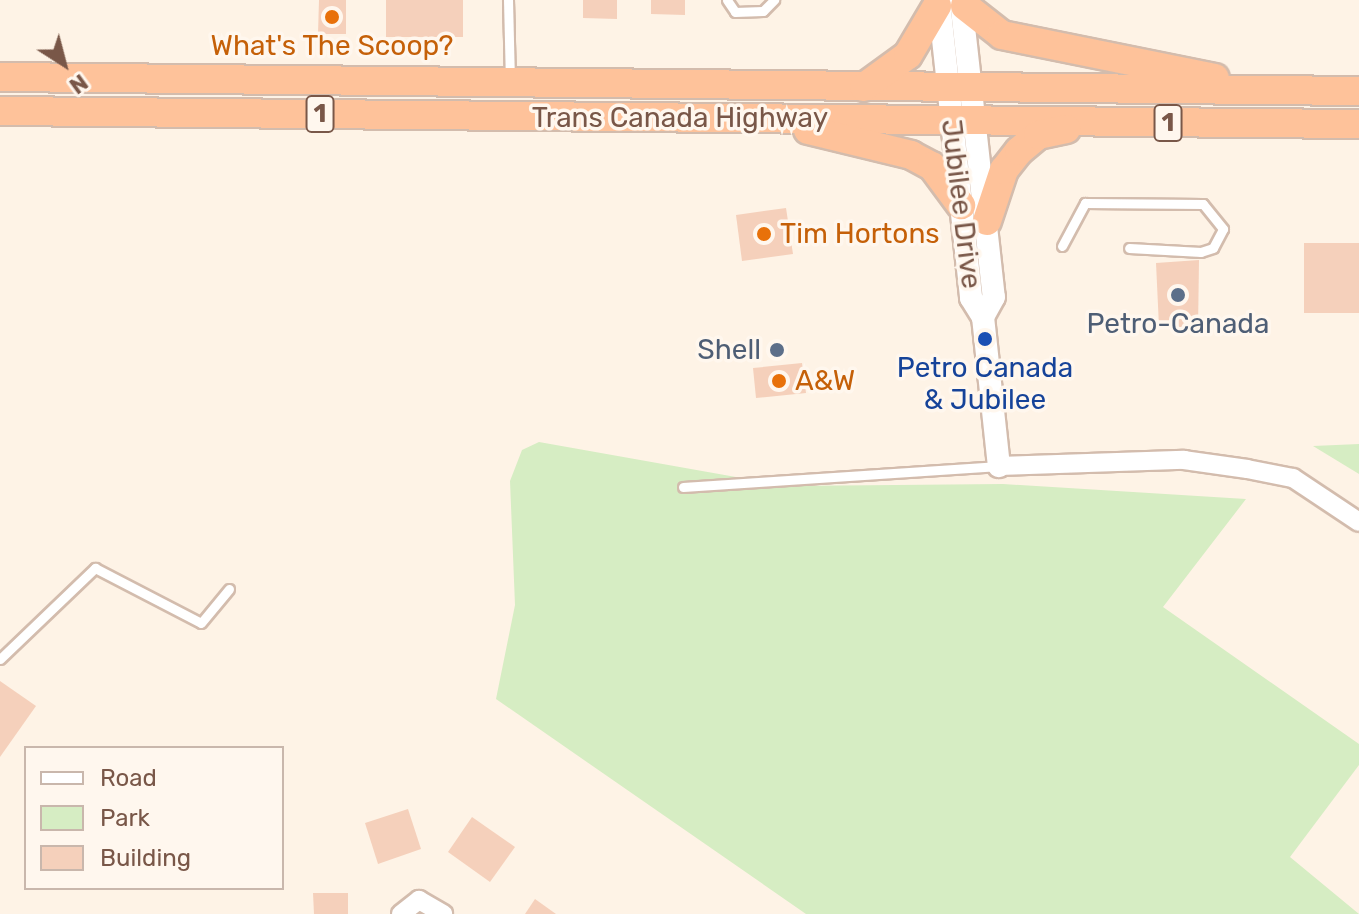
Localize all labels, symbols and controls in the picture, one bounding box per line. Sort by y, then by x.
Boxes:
marker: What's The Scoop? [323,8,341,26]
north arrow [24,24,104,104]
place label: What's The Scoop? [210,29,454,63]
text: N [64,68,93,99]
road number: 1 [304,92,336,136]
street label: Trans Canada Highway [532,101,828,135]
road number: 1 [1152,101,1184,145]
street label: Jubilee Drive [934,117,988,291]
place label: Tim Hortons [780,217,940,251]
marker: Tim Hortons [755,225,773,243]
marker: Petro-Canada [1169,286,1187,304]
place label: Petro-Canada [1087,307,1269,341]
marker: Petro Canada & Jubilee [976,330,994,348]
place label: Shell [697,333,761,367]
marker: Shell [768,341,786,359]
place label: Petro Canada & Jubilee [897,351,1073,417]
place label: A&W [795,364,855,398]
marker: A&W [770,372,788,390]
legend [24,746,284,890]
text: Road [100,764,157,792]
text: Park [100,804,150,832]
text: Building [100,844,191,872]

